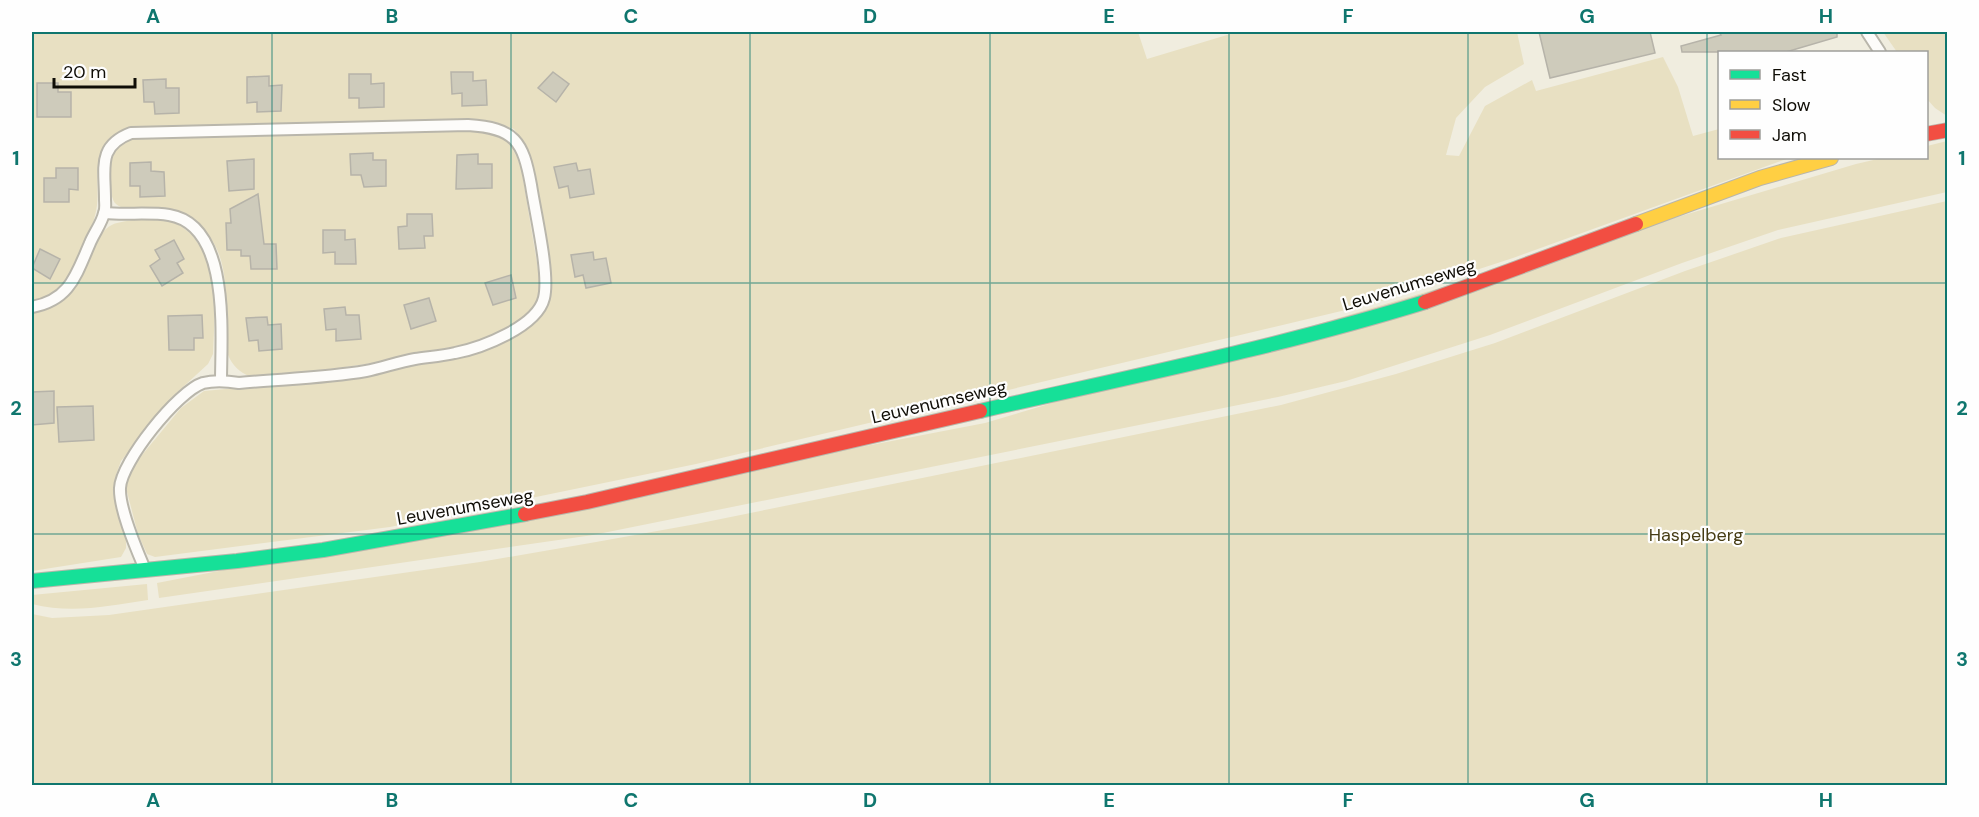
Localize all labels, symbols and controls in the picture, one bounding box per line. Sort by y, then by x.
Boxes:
text: A [146,3,160,29]
text: B [386,3,398,29]
text: C [624,3,638,29]
text: D [863,3,877,29]
text: E [1103,3,1115,29]
text: F [1342,3,1354,29]
text: G [1579,3,1595,29]
text: H [1819,3,1833,29]
scale bar [54,51,135,89]
legend [1718,51,1928,159]
text: 20 m [63,60,106,84]
text: Fast [1772,63,1807,87]
text: Slow [1772,93,1811,117]
text: Jam [1772,123,1807,147]
text: 1 [12,145,20,171]
text: 1 [1958,145,1966,171]
street label: Leuvenumseweg [1339,253,1479,317]
street label: Leuvenumseweg [869,375,1009,429]
text: 2 [10,395,22,421]
text: 2 [1956,395,1968,421]
street label: Leuvenumseweg [395,483,535,531]
park label: Haspelberg [1649,523,1743,547]
text: 3 [10,646,22,672]
text: 3 [1956,646,1968,672]
text: A [146,787,160,813]
text: B [386,787,398,813]
text: C [624,787,638,813]
text: D [863,787,877,813]
text: E [1103,787,1115,813]
text: F [1342,787,1354,813]
text: G [1579,787,1595,813]
text: H [1819,787,1833,813]

